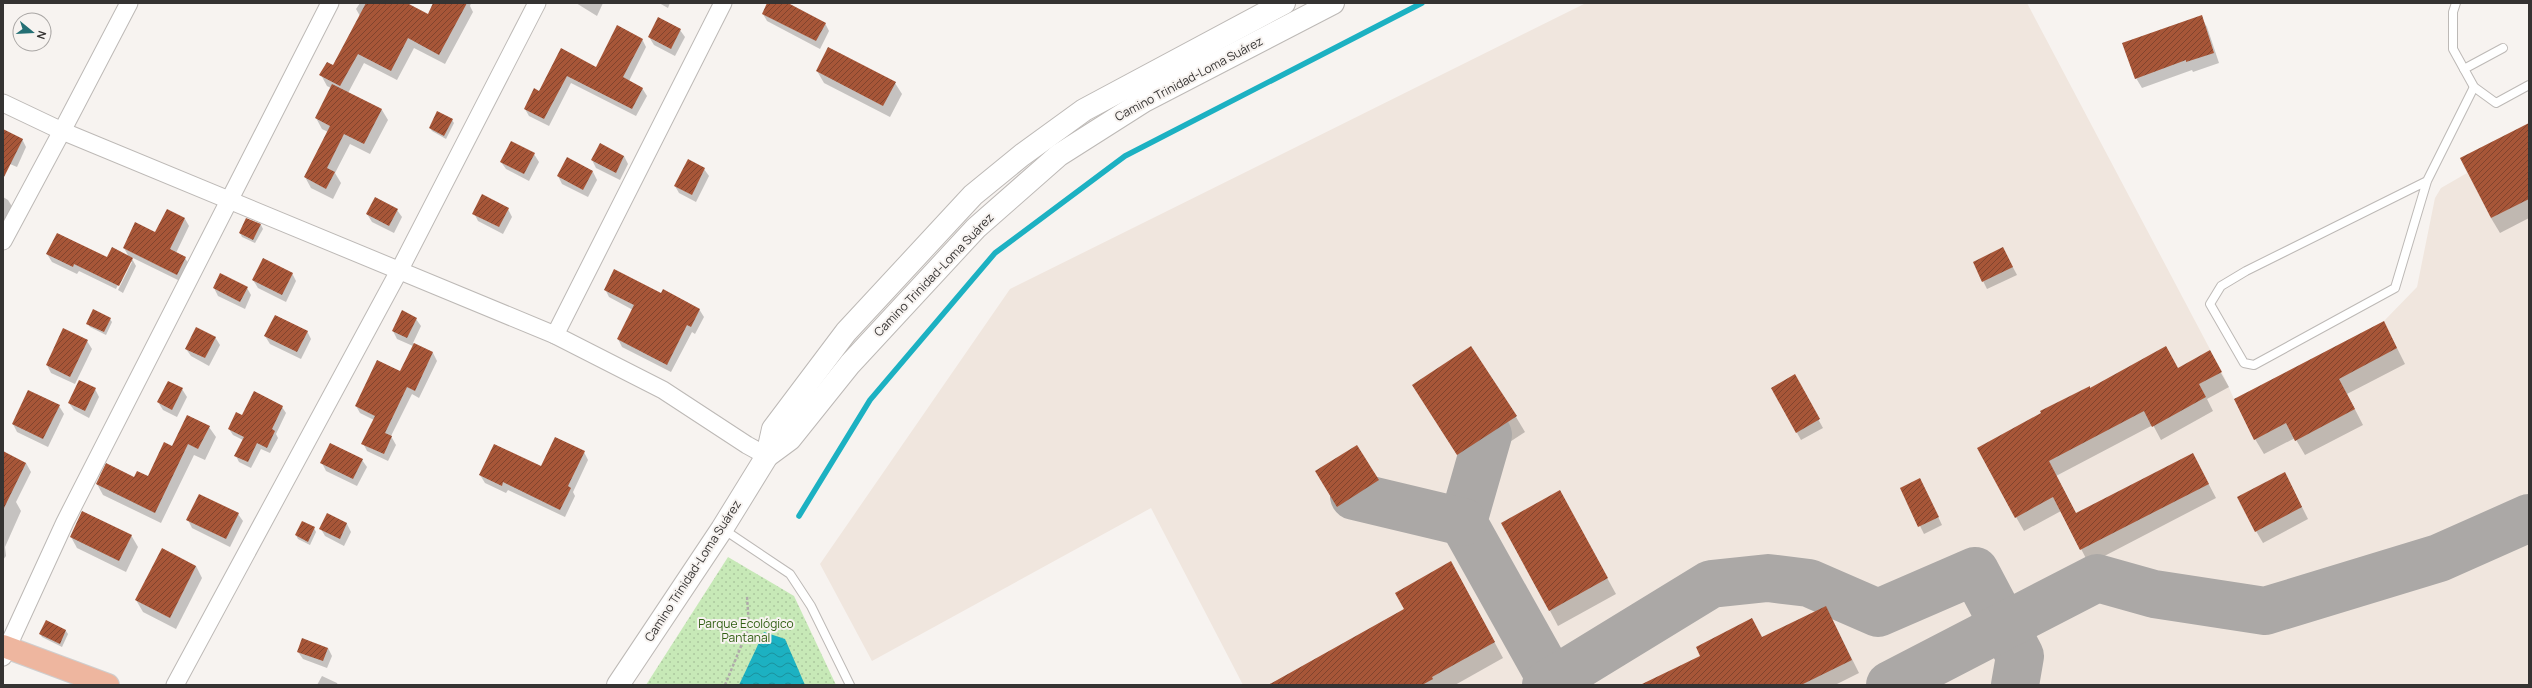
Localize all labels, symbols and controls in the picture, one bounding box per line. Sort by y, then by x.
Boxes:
north arrow [12,12,52,52]
text: N [34,29,50,41]
street label: Camino Trinidad-Loma Suárez [1112,32,1266,125]
street label: Camino Trinidad-Loma Suárez [870,209,997,340]
street label: Camino Trinidad-Loma Suárez [640,497,745,645]
park label: Parque Ecológico Pantanal [698,615,794,646]

